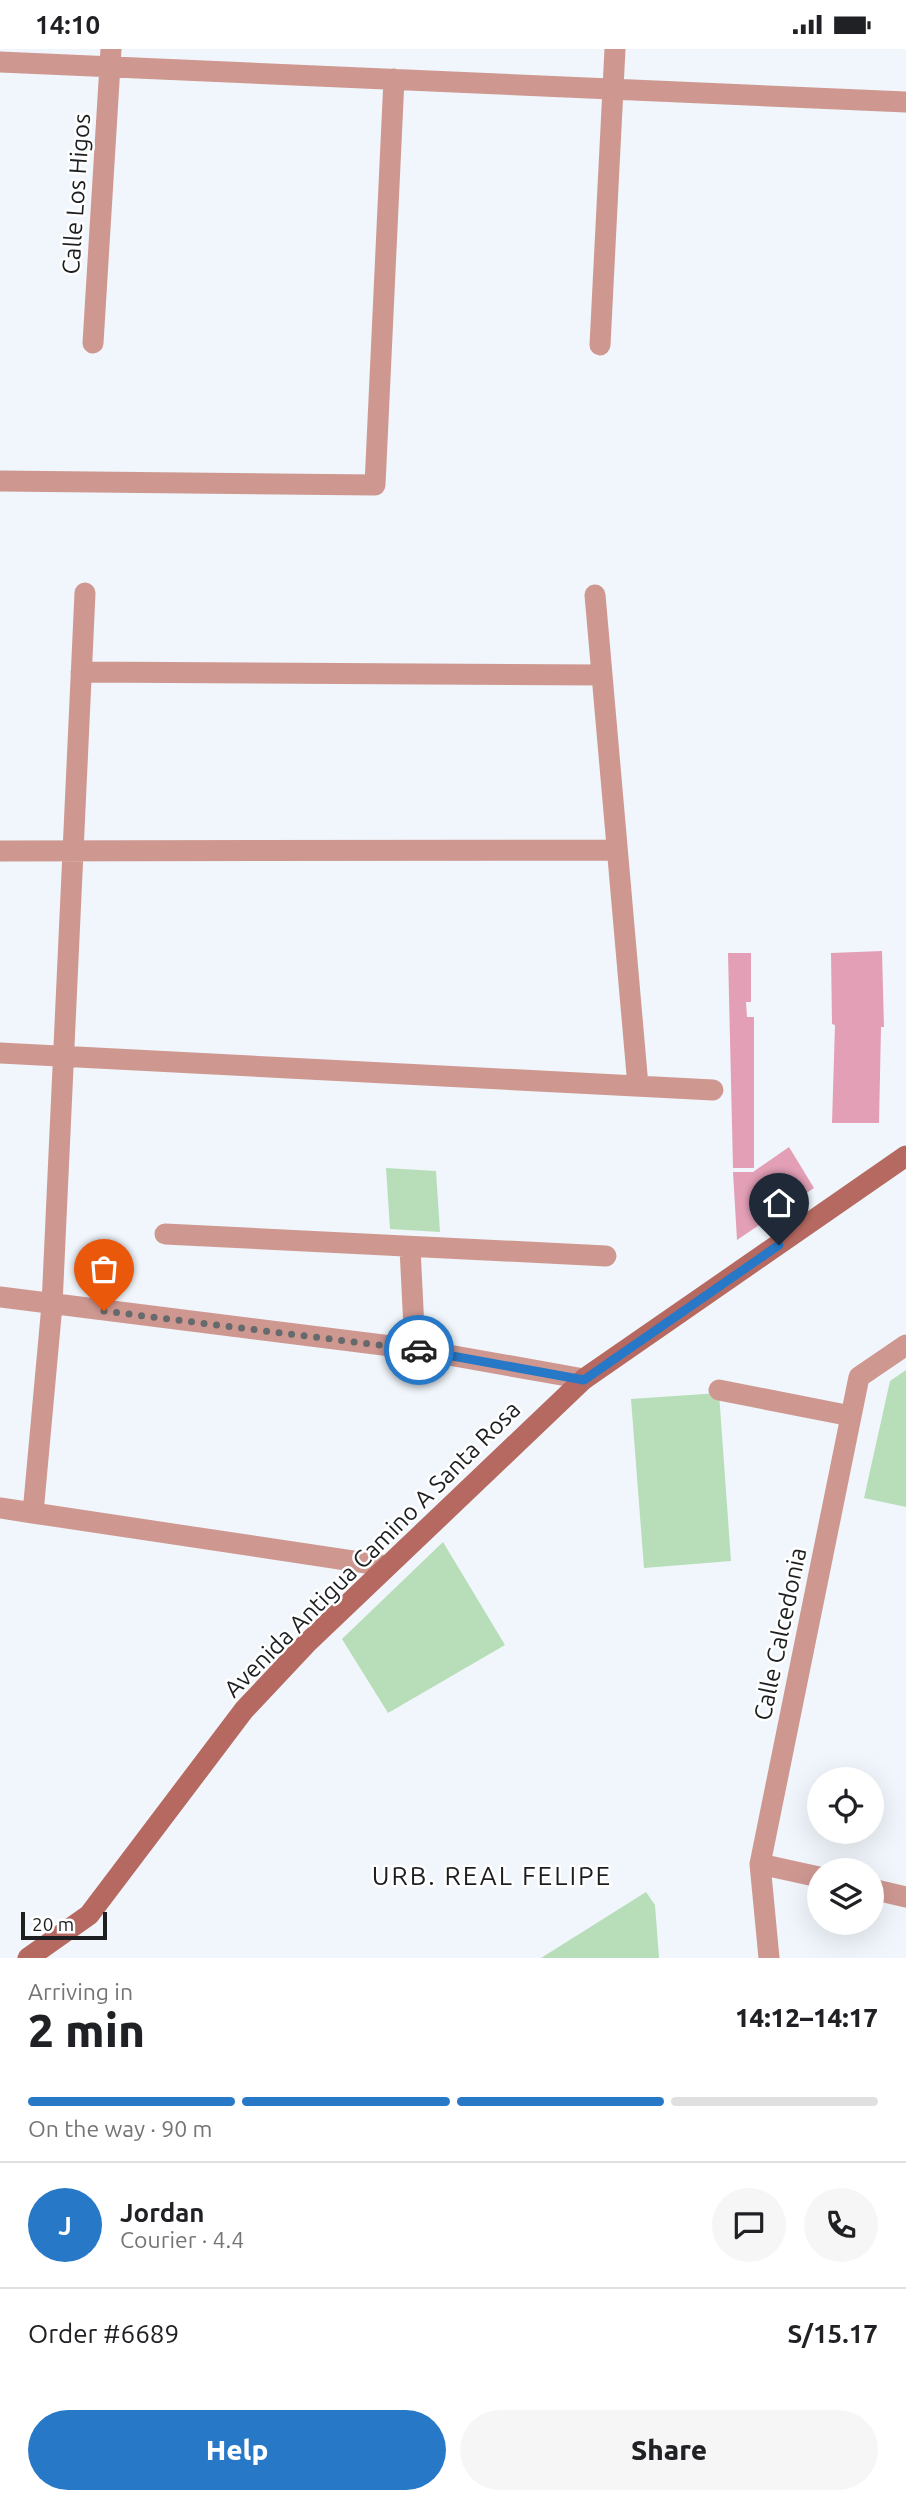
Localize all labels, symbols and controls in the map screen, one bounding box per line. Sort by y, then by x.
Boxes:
text: 14:10 [35,10,100,39]
street label: Calle Los Higos [57,113,95,275]
pin [749,1173,809,1245]
icon: home [760,1184,798,1222]
pin [74,1239,134,1311]
icon: bag [85,1250,123,1288]
courier [384,1315,454,1385]
icon: car [400,1331,438,1369]
street label: Avenida Antigua Camino A Santa Rosa [219,1396,525,1702]
street label: Calle Calcedonia [748,1545,812,1723]
map controls [807,1767,884,1935]
button: locate [807,1767,884,1844]
button: layers [807,1858,884,1935]
district label: URB. REAL FELIPE [372,1861,612,1890]
scale bar [21,1909,107,1941]
text: 20 m [32,1913,74,1935]
text: Arriving in [28,1979,133,2004]
text: 14:12–14:17 [735,2003,878,2032]
text: 2 min [28,2004,145,2056]
text: On the way · 90 m [28,2116,212,2141]
button: chat [712,2188,786,2262]
button: phone [804,2188,878,2262]
text: Jordan [120,2198,205,2227]
text: J [58,2211,72,2240]
text: Courier · 4.4 [120,2227,244,2252]
text: Order #6689 [28,2319,179,2348]
text: S/15.17 [788,2319,878,2348]
button: Help [28,2410,446,2490]
button: Share [460,2410,878,2490]

